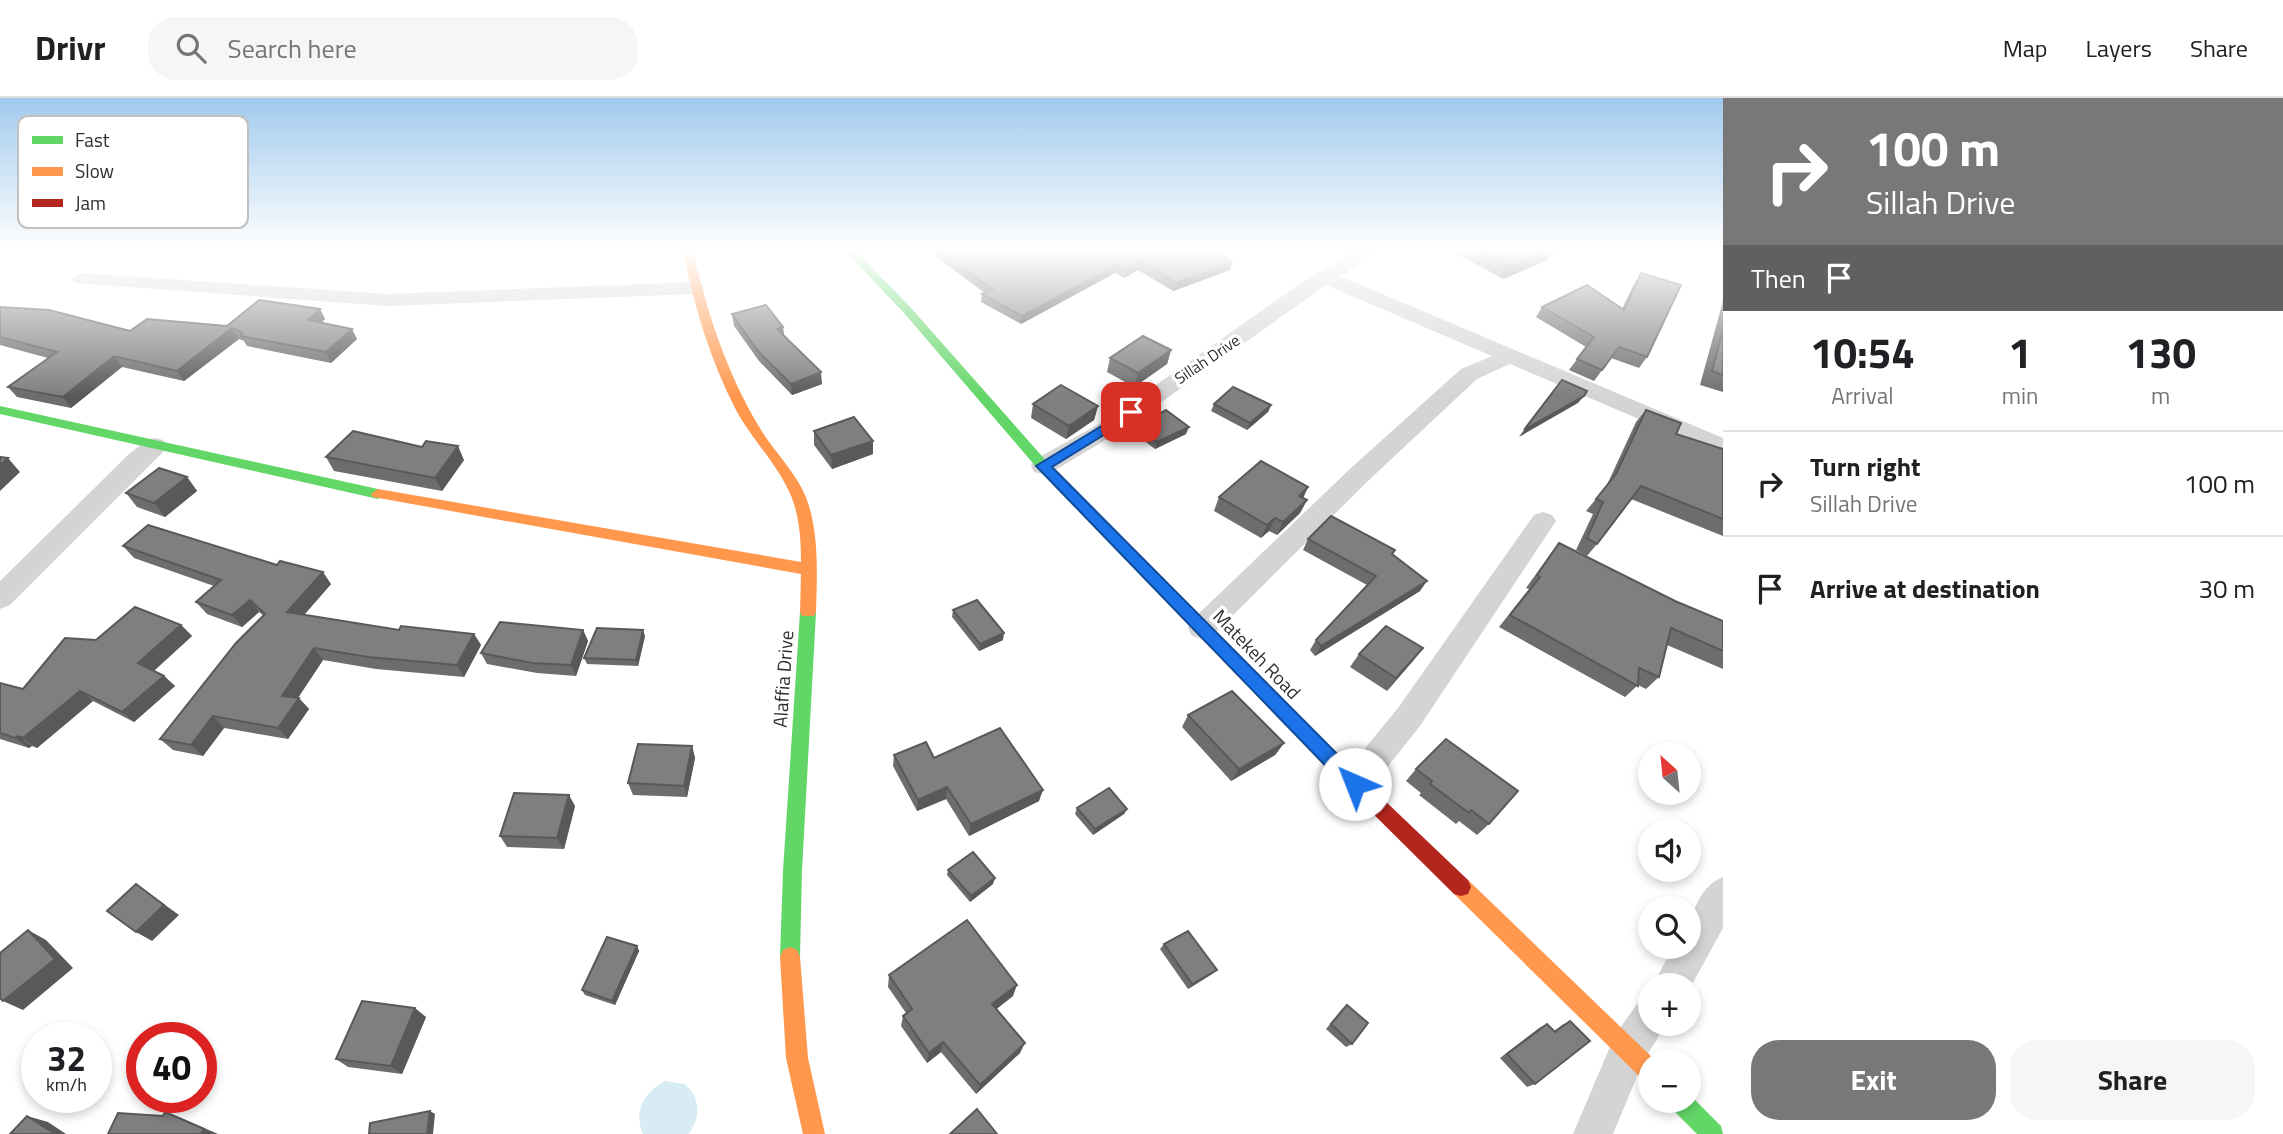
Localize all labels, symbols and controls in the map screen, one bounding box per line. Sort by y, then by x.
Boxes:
search box [148,17,638,80]
text: Drivr [35,23,106,73]
icon: search [172,29,210,67]
text: Search here [228,29,357,68]
text: Map [2003,30,2048,66]
text: Layers [2086,30,2152,66]
text: Share [2190,30,2248,66]
text: 100 m [1866,110,2000,185]
legend [18,116,248,228]
text: Fast [75,125,110,154]
icon: right [1751,126,1842,217]
text: Slow [75,156,114,185]
text: Sillah Drive [1866,178,2015,226]
text: Jam [75,188,106,217]
text: Then [1751,259,1806,298]
icon: arrive [1820,259,1858,297]
text: 10:54 [1810,320,1915,384]
text: 1 [2008,320,2032,384]
text: 130 [2125,320,2196,384]
street label: Sillah Drive [1169,328,1245,390]
text: Arrival [1831,378,1894,413]
text: min [2002,378,2038,413]
text: m [2151,378,2170,413]
pin [1101,382,1161,442]
icon: arrive [1112,393,1150,431]
text: Turn right [1810,447,1921,486]
text: 100 m [2184,464,2255,503]
icon: right [1751,465,1789,503]
text: Sillah Drive [1810,486,1917,521]
text: Arrive at destination [1810,569,2040,608]
text: 30 m [2198,569,2255,608]
icon: arrive [1751,570,1789,608]
street label: Matekeh Road [1207,602,1308,705]
street label: Alaffia Drive [765,629,800,728]
north arrow [1638,742,1701,805]
map controls [1638,742,1701,1113]
position arrow [1318,747,1392,821]
button: sound [1638,819,1701,882]
button: search [1638,896,1701,959]
button: + [1638,973,1701,1036]
speed limit sign: 40 [126,1022,217,1113]
text: 32 [47,1031,86,1085]
button: Exit [1751,1040,1996,1120]
button: Share [2010,1040,2255,1120]
button: − [1638,1050,1701,1113]
text: km/h [46,1071,87,1098]

